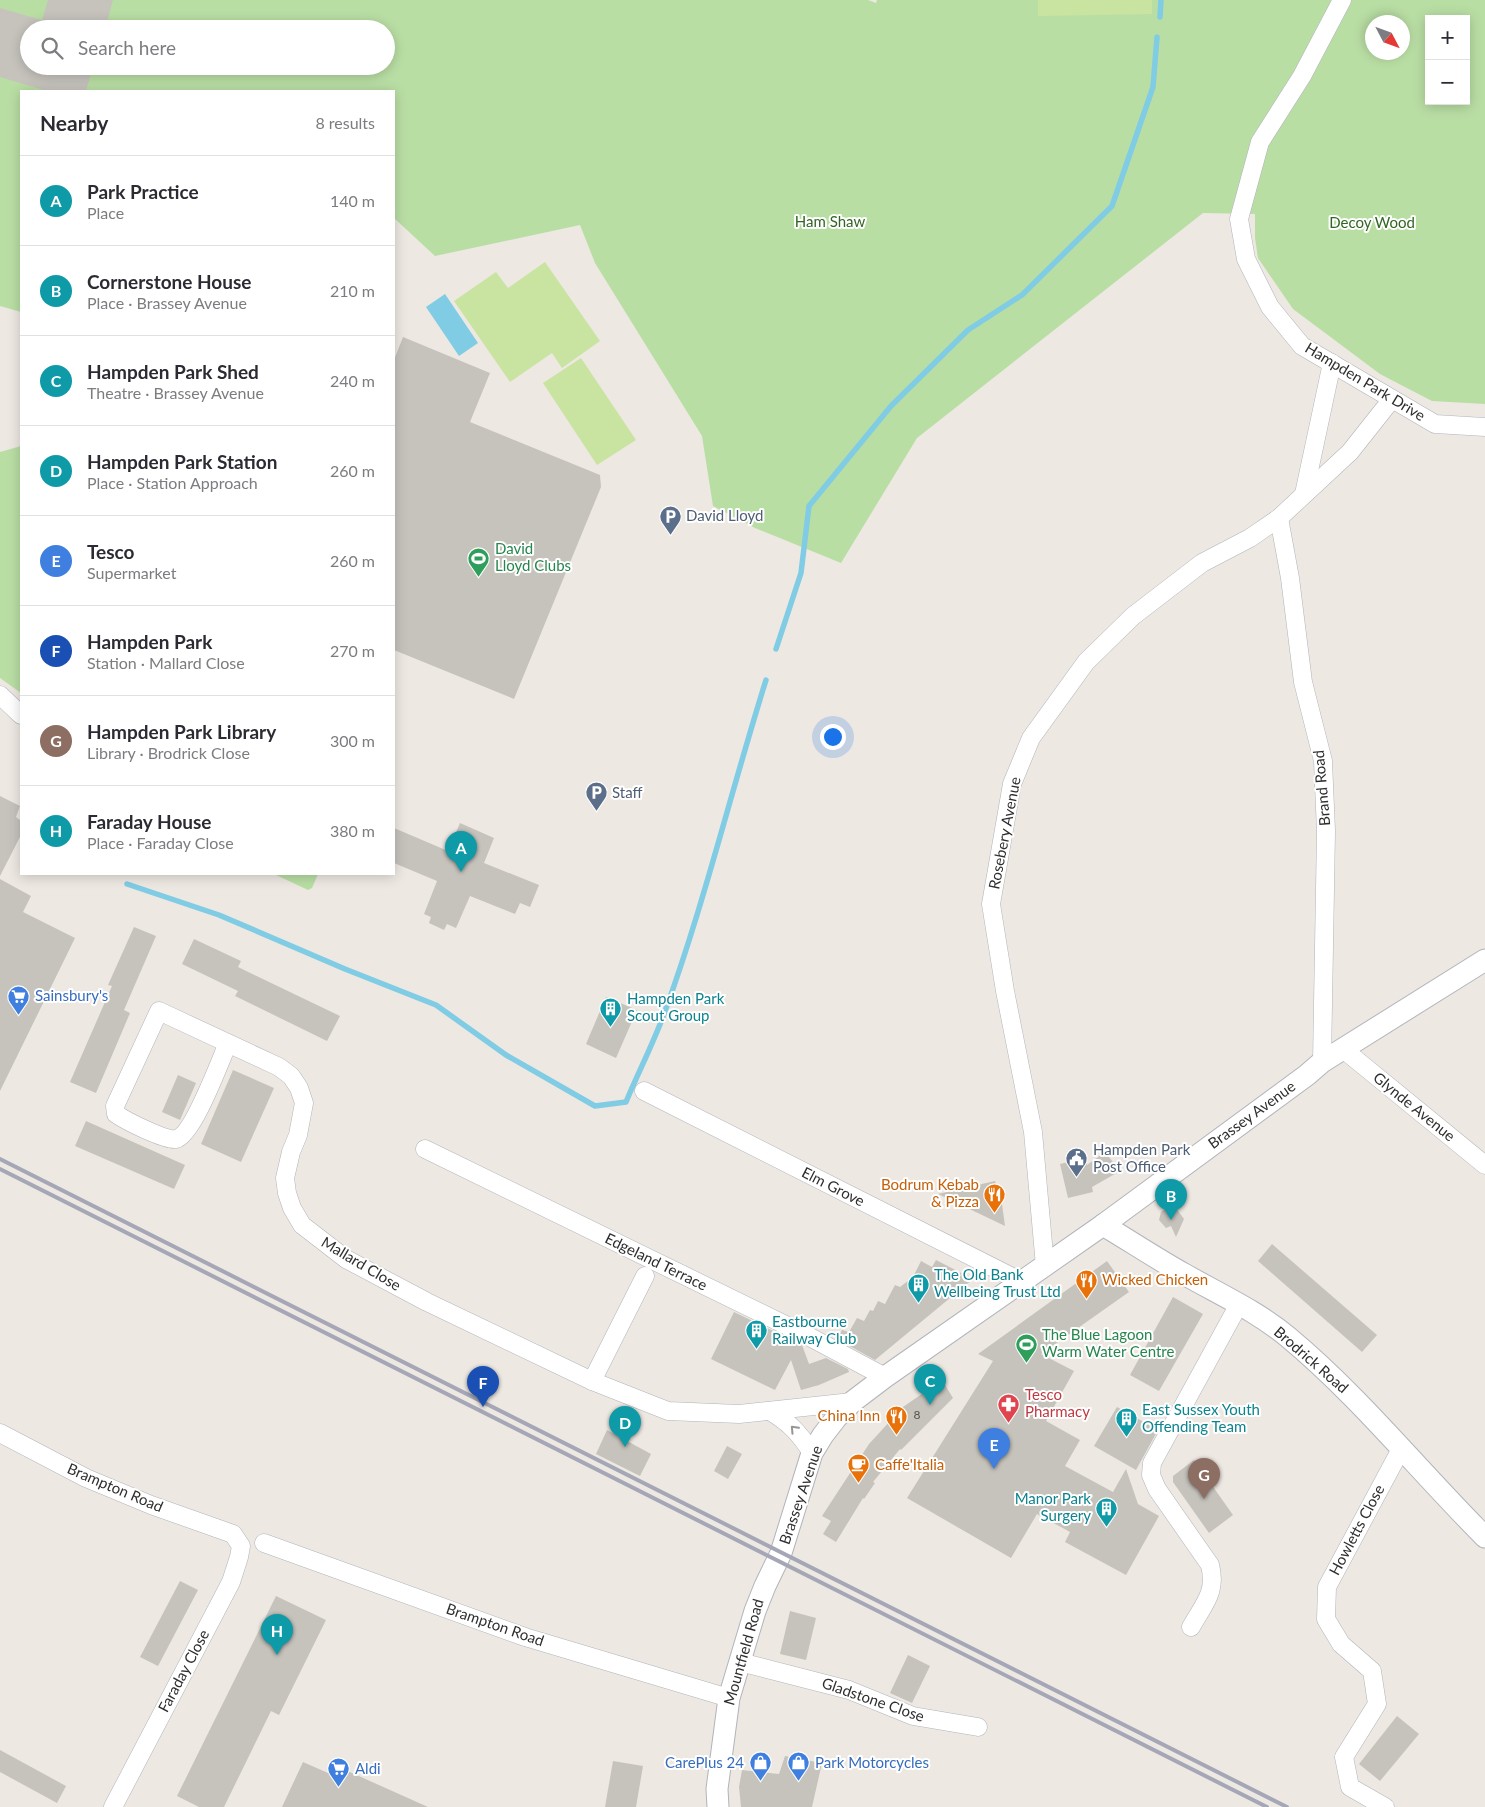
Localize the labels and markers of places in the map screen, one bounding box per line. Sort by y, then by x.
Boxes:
parking icon: David Lloyd [658,504,682,535]
place label: David Lloyd [686,506,764,524]
place label: David Lloyd Clubs [495,539,571,574]
sports icon: David Lloyd Clubs [467,546,491,577]
parking icon: Staff [584,781,608,812]
place label: Staff [612,783,643,801]
pin: A [445,831,477,872]
supermarket icon: Sainsbury's [7,984,31,1015]
place label: Sainsbury's [35,986,108,1004]
place label: Hampden Park Scout Group [627,989,725,1024]
building icon: Hampden Park Scout Group [599,996,623,1027]
place label: Hampden Park Post Office [1093,1140,1191,1175]
public building icon: Hampden Park Post Office [1065,1147,1089,1178]
place label: Bodrum Kebab & Pizza [881,1175,979,1210]
pin: B [1155,1179,1187,1220]
restaurant icon: Bodrum Kebab & Pizza [983,1182,1007,1213]
place label: The Old Bank Wellbeing Trust Ltd [934,1265,1061,1300]
restaurant icon: Wicked Chicken [1074,1268,1098,1299]
place label: Wicked Chicken [1102,1270,1208,1288]
building icon: The Old Bank Wellbeing Trust Ltd [906,1272,930,1303]
place label: Eastbourne Railway Club [772,1312,856,1347]
building icon: Eastbourne Railway Club [744,1319,768,1350]
place label: The Blue Lagoon Warm Water Centre [1042,1325,1174,1360]
sports icon: The Blue Lagoon Warm Water Centre [1014,1332,1038,1363]
pin: C [914,1364,946,1405]
pin: F [467,1366,499,1407]
place label: Tesco Pharmacy [1025,1385,1090,1420]
pharmacy icon: Tesco Pharmacy [997,1392,1021,1423]
place label: East Sussex Youth Offending Team [1142,1400,1260,1435]
restaurant icon: China Inn [884,1404,908,1435]
pin: D [609,1406,641,1447]
place label: China Inn [818,1406,880,1424]
building icon: East Sussex Youth Offending Team [1114,1407,1138,1438]
pin: E [978,1428,1010,1469]
cafe icon: Caffe'Italia [847,1453,871,1484]
place label: Caffe'Italia [875,1455,944,1473]
pin: G [1188,1458,1220,1499]
place label: Manor Park Surgery [1015,1489,1091,1524]
building icon: Manor Park Surgery [1095,1496,1119,1527]
pin: H [261,1614,293,1655]
shop icon: CarePlus 24 [748,1751,772,1782]
shop icon: Park Motorcycles [787,1751,811,1782]
place label: CarePlus 24 [665,1753,744,1771]
place label: Park Motorcycles [815,1753,929,1771]
supermarket icon: Aldi [327,1757,351,1788]
place label: Aldi [355,1759,381,1777]

